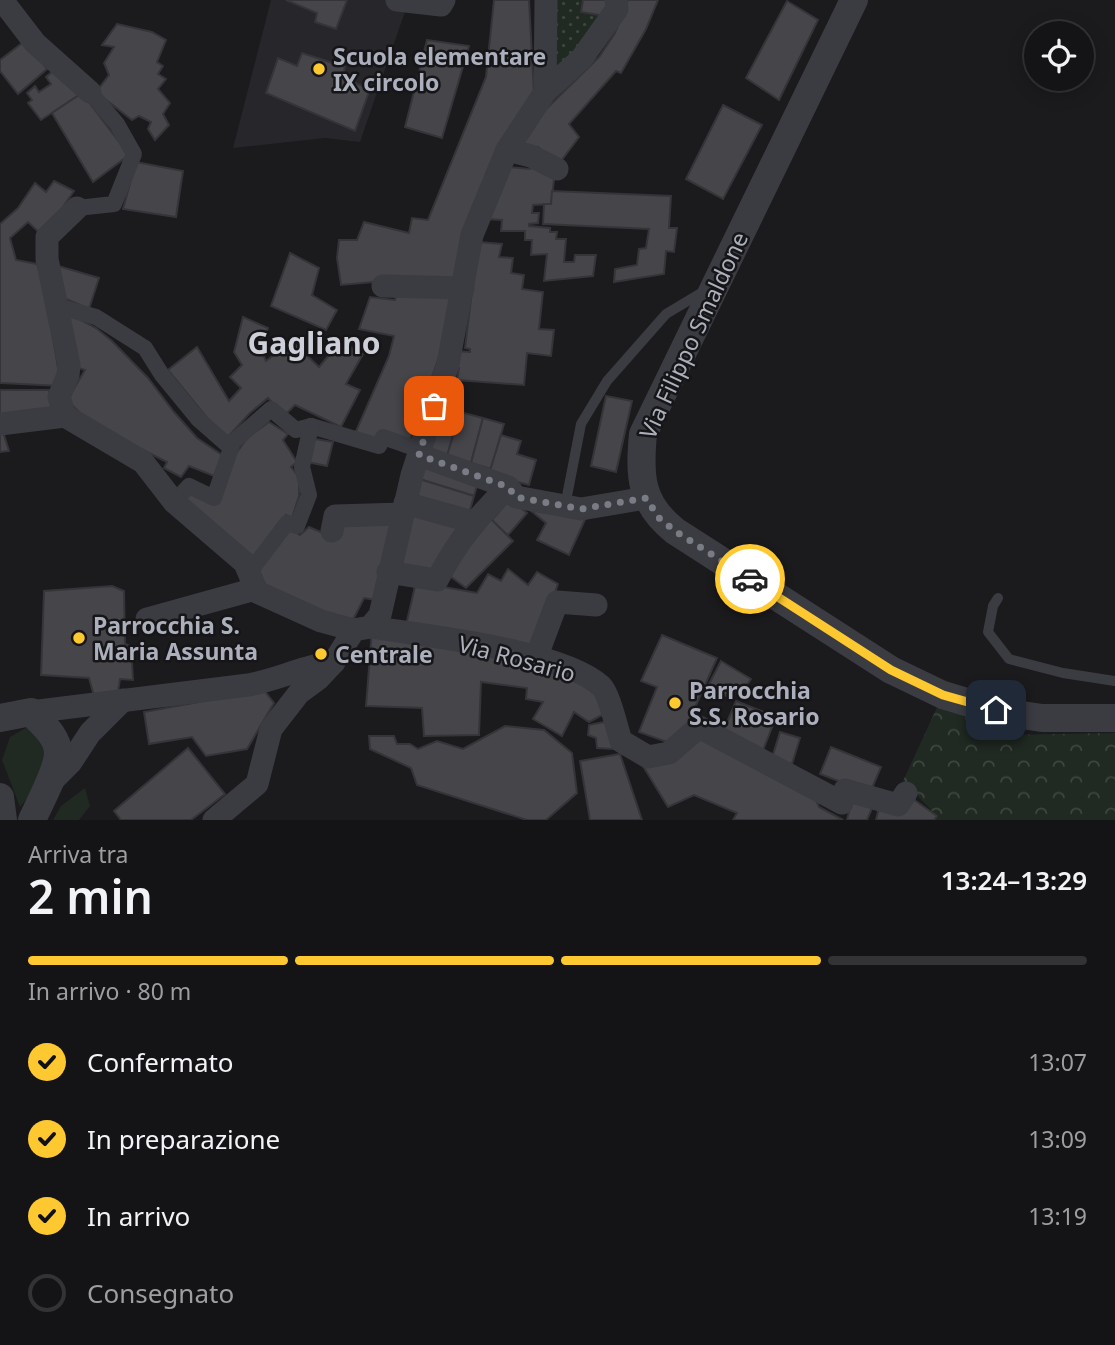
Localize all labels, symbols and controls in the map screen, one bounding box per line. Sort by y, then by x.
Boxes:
map controls [1024,21,1094,91]
button: locate [1024,21,1094,91]
place label: Scuola elementare IX circolo [333,40,546,98]
marker: Scuola elementare IX circolo [311,61,327,77]
street label: Via Filippo Smaldone [631,226,755,444]
district label: Gagliano [248,322,380,363]
pin [404,376,464,436]
icon: bag [415,387,453,425]
courier [715,544,785,614]
icon: car [731,560,769,598]
place label: Parrocchia S. Maria Assunta [93,609,258,667]
street label: Via Rosario [455,627,579,689]
marker: Parrocchia S. Maria Assunta [71,630,87,646]
place label: Centrale [335,638,433,670]
marker: Centrale [313,646,329,662]
place label: Parrocchia S.S. Rosario [689,674,820,732]
pin [966,680,1026,740]
icon: home [977,691,1015,729]
marker: Parrocchia S.S. Rosario [667,695,683,711]
text: Arriva tra [28,838,128,870]
text: 13:24–13:29 [941,862,1087,898]
text: 2 min [28,865,153,927]
text: In arrivo · 80 m [28,975,191,1007]
icon: check [28,1043,66,1081]
text: Confermato [87,1044,234,1080]
text: 13:07 [1028,1046,1087,1078]
icon: check [28,1120,66,1158]
text: In preparazione [87,1121,280,1157]
text: 13:09 [1028,1123,1087,1155]
icon: check [28,1197,66,1235]
text: In arrivo [87,1198,190,1234]
text: 13:19 [1028,1200,1087,1232]
text: Consegnato [87,1275,234,1311]

